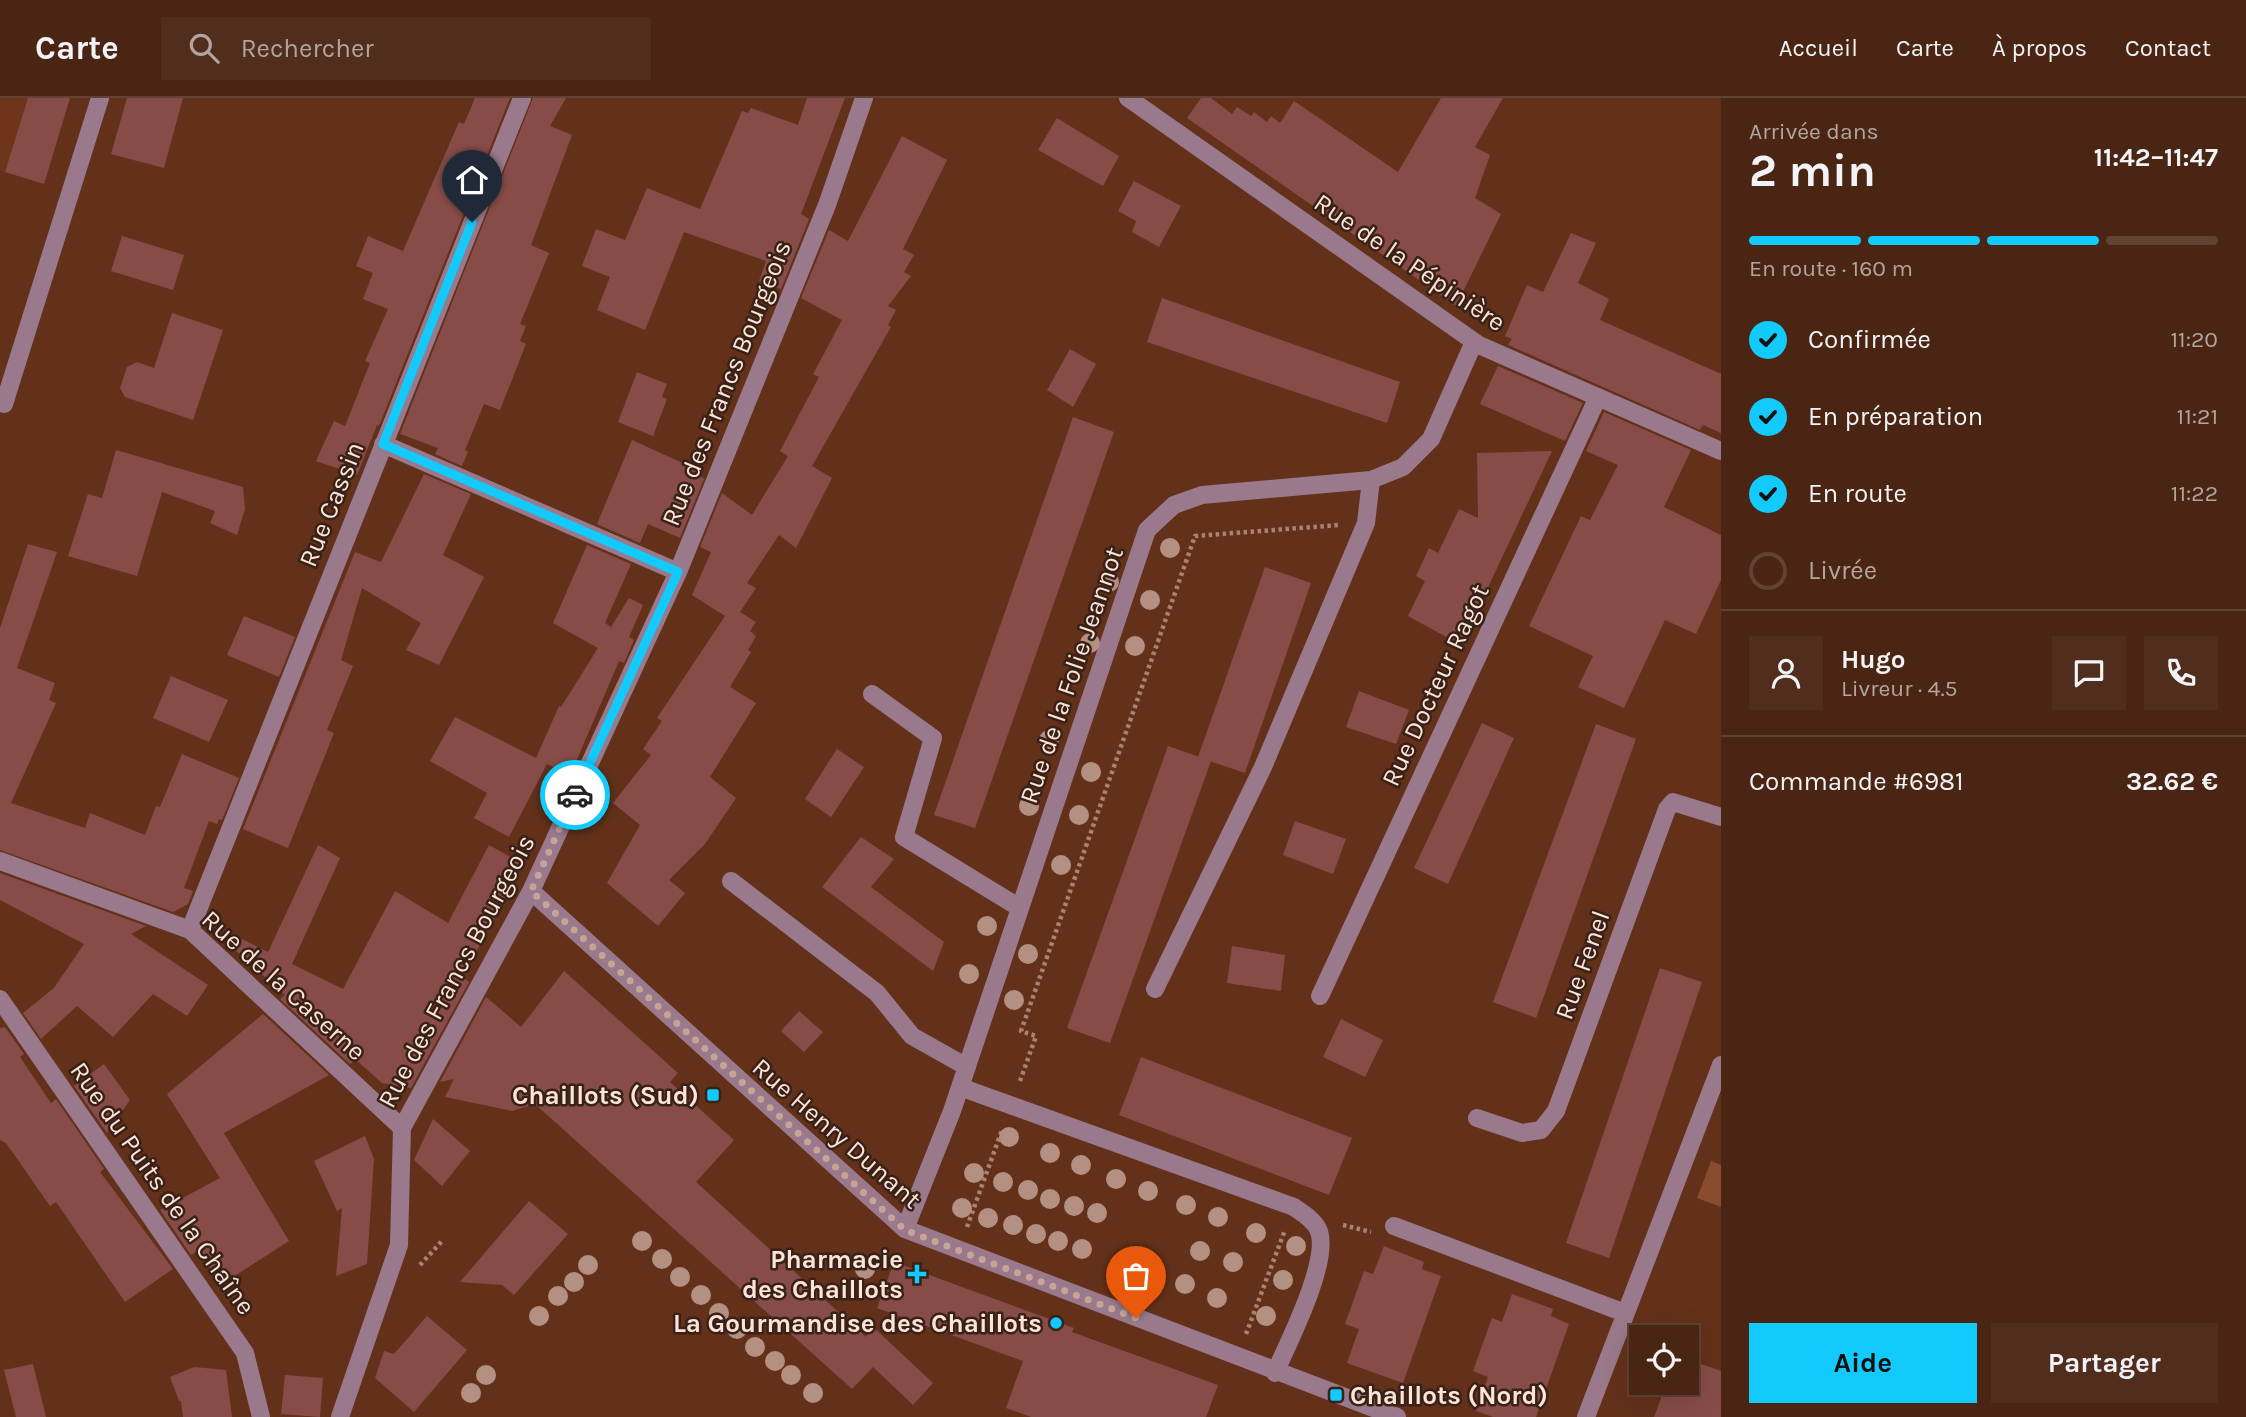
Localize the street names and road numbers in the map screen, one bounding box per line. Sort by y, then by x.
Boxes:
street label: Rue de la Pépinière [1308,187,1511,338]
street label: Rue des Francs Bourgeois [655,236,798,530]
street label: Rue Cassin [292,437,371,571]
street label: Rue de la Folie Jeannot [1013,543,1130,807]
street label: Rue Docteur Ragot [1375,579,1496,791]
street label: Rue des Francs Bourgeois [371,829,542,1113]
street label: Rue de la Caserne [195,904,372,1067]
street label: Rue Fenel [1548,906,1616,1024]
street label: Rue Henry Dunant [746,1052,928,1215]
street label: Rue du Puits de la Chaîne [63,1056,262,1321]

